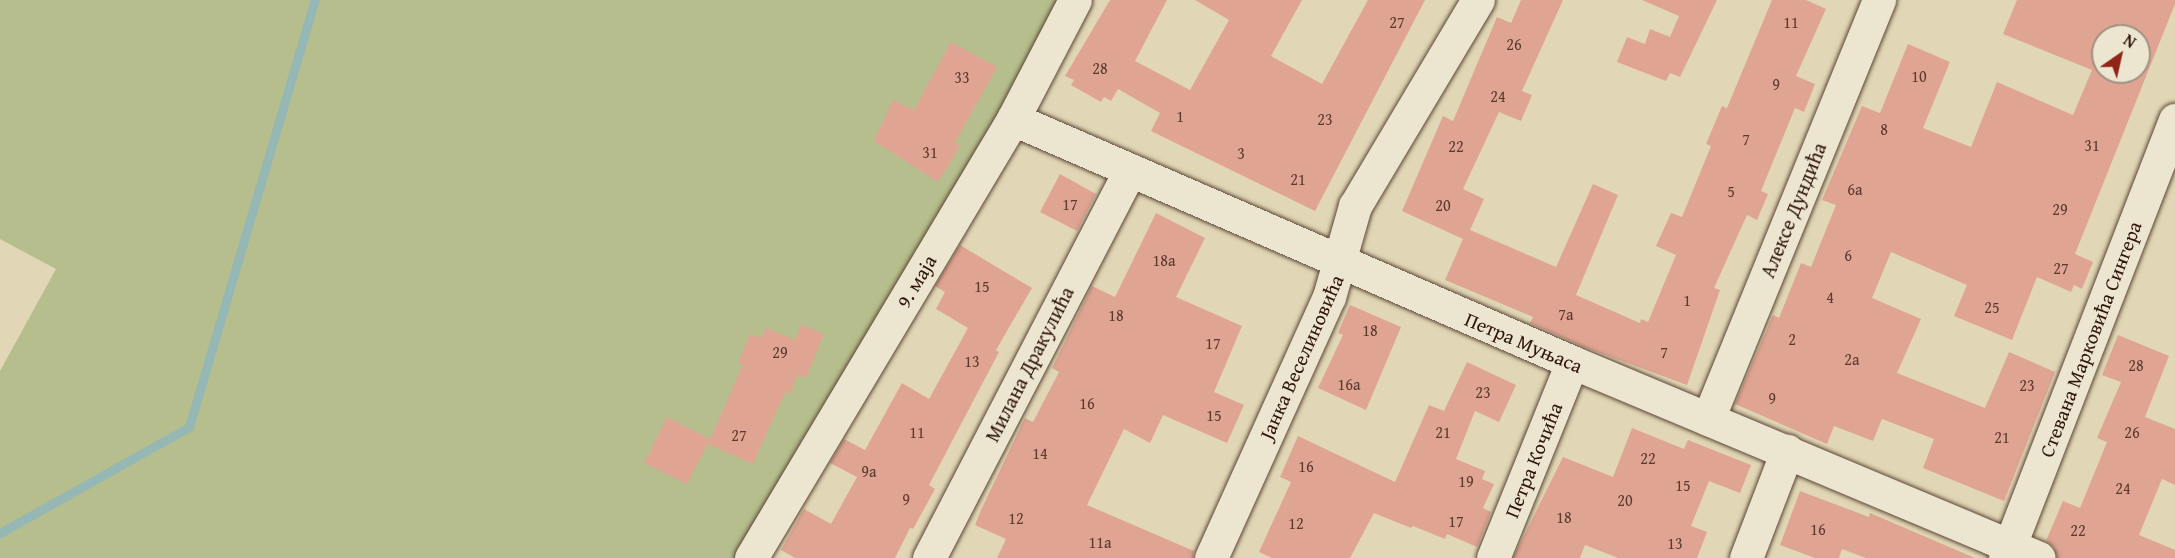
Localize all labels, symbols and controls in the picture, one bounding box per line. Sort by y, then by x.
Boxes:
house number: 27 [1389,12,1405,32]
house number: 11 [1783,12,1799,32]
north arrow [2091,24,2151,84]
text: N [2119,28,2141,54]
house number: 26 [1506,34,1522,54]
house number: 28 [1092,58,1108,78]
house number: 10 [1911,66,1927,86]
house number: 33 [954,67,970,87]
house number: 9 [1772,74,1780,94]
house number: 24 [1490,86,1506,106]
house number: 1 [1176,106,1184,126]
house number: 23 [1317,109,1333,129]
house number: 8 [1880,119,1888,139]
house number: 7 [1742,129,1750,149]
house number: 31 [2084,135,2100,155]
house number: 22 [1448,136,1464,156]
street label: Алексе Дундића [1755,139,1831,281]
house number: 31 [922,142,938,162]
house number: 3 [1237,143,1245,163]
house number: 21 [1290,169,1306,189]
house number: 6a [1847,179,1863,199]
house number: 5 [1727,181,1735,201]
house number: 17 [1062,194,1078,214]
house number: 20 [1435,195,1451,215]
house number: 29 [2052,199,2068,219]
street label: Стевана Марковића Сингера [2034,218,2146,460]
house number: 6 [1844,245,1852,265]
street label: 9. маја [891,250,941,312]
house number: 18a [1153,250,1175,270]
house number: 27 [2053,258,2069,278]
street label: Јанка Веселиновића [1254,271,1348,443]
house number: 15 [974,276,990,296]
street label: Милана Дракулића [979,282,1079,446]
house number: 4 [1826,287,1834,307]
house number: 1 [1683,290,1691,310]
house number: 25 [1984,297,2000,317]
house number: 7a [1558,304,1574,324]
house number: 18 [1108,305,1124,325]
street label: Петра Муњаса [1462,306,1586,378]
house number: 18 [1362,320,1378,340]
house number: 2 [1788,329,1796,349]
house number: 17 [1205,333,1221,353]
house number: 29 [772,342,788,362]
house number: 7 [1660,342,1668,362]
house number: 2a [1844,349,1860,369]
house number: 13 [964,351,980,371]
house number: 28 [2128,355,2144,375]
house number: 16a [1338,374,1360,394]
house number: 23 [2019,375,2035,395]
house number: 23 [1475,382,1491,402]
house number: 9 [1768,388,1776,408]
house number: 16 [1079,393,1095,413]
street label: Петра Кочића [1499,399,1567,521]
house number: 15 [1206,405,1222,425]
house number: 11 [909,422,925,442]
house number: 21 [1435,422,1451,442]
house number: 26 [2124,422,2140,442]
house number: 27 [731,425,747,445]
house number: 21 [1994,427,2010,447]
house number: 14 [1032,443,1048,463]
house number: 22 [1640,448,1656,468]
house number: 16 [1298,456,1314,476]
house number: 9a [861,461,877,481]
house number: 19 [1458,471,1474,491]
house number: 15 [1675,475,1691,495]
house number: 24 [2115,478,2131,498]
house number: 9 [902,489,910,509]
house number: 20 [1617,490,1633,510]
house number: 18 [1556,507,1572,527]
house number: 12 [1008,508,1024,528]
house number: 17 [1448,511,1464,531]
house number: 12 [1288,513,1304,533]
house number: 16 [1810,519,1826,539]
house number: 22 [2070,520,2086,540]
house number: 11a [1089,532,1111,552]
house number: 13 [1667,533,1683,553]

